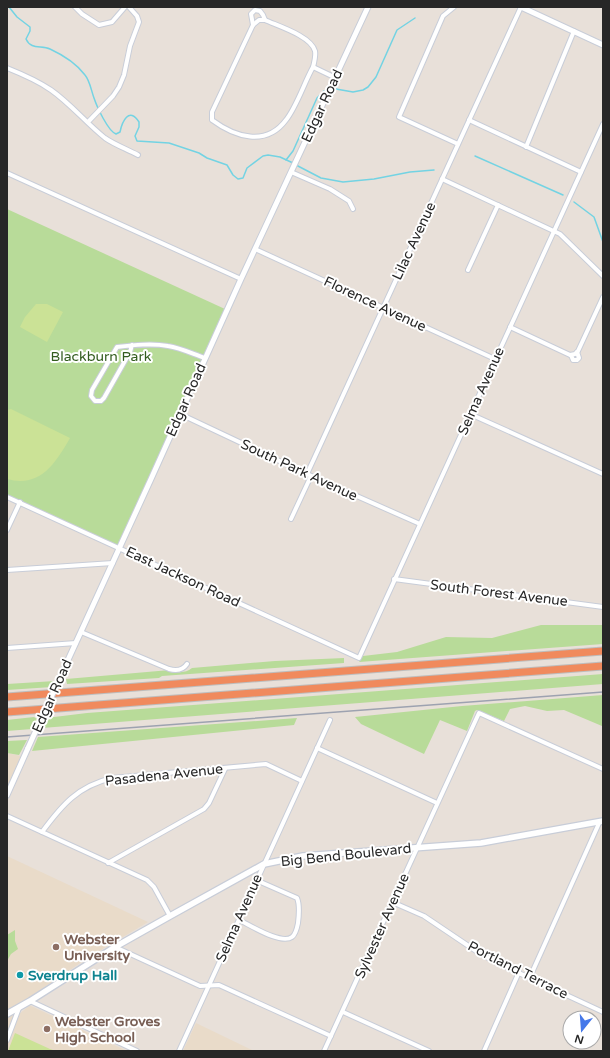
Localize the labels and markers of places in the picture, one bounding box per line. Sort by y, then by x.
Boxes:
place label: Webster University [64,931,130,964]
marker: Webster University [51,942,61,952]
place label: Sverdrup Hall [28,967,117,984]
marker: Sverdrup Hall [15,970,25,980]
place label: Webster Groves High School [55,1013,161,1046]
marker: Webster Groves High School [42,1024,52,1034]

